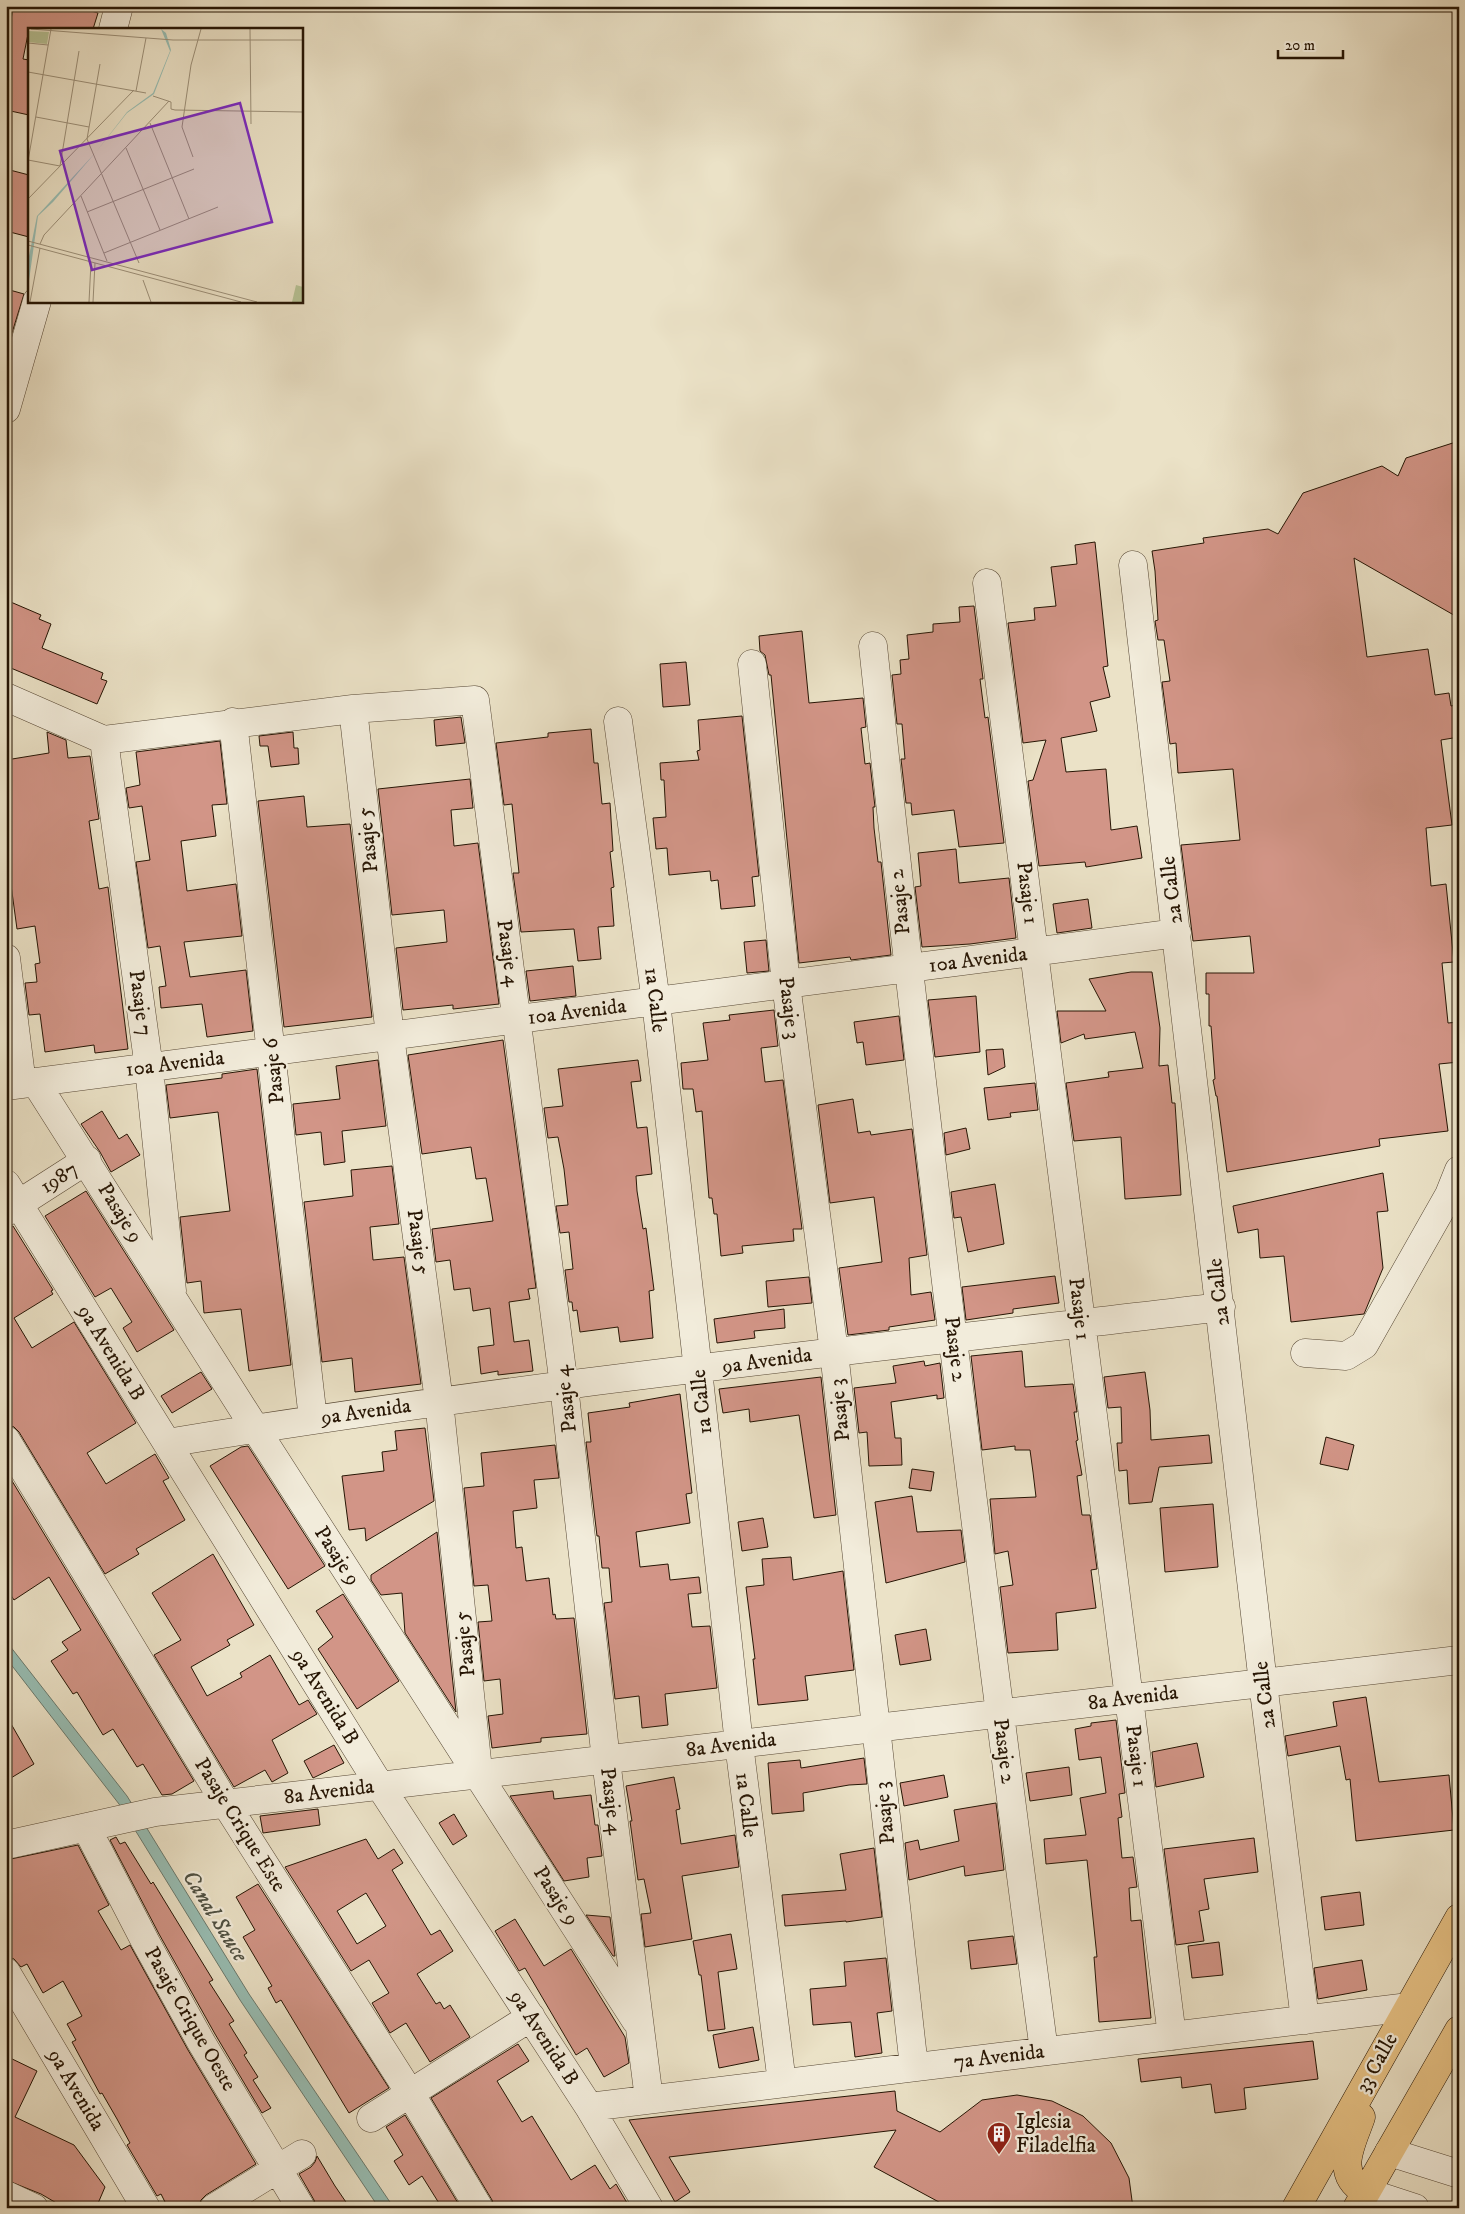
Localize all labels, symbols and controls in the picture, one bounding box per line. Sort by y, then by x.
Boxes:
inset map [28,28,302,302]
scale bar [1278,28,1342,60]
text: 20 m [1285,36,1315,55]
street label: Pasaje 5 [352,806,384,874]
street label: 2a Calle [1155,854,1189,925]
street label: Pasaje 1 [1010,860,1044,926]
street label: Pasaje 2 [884,867,916,936]
street label: Pasaje 4 [490,918,526,989]
street label: 10a Avenida [927,941,1029,979]
street label: 1a Calle [638,966,672,1034]
street label: Pasaje 7 [123,968,157,1038]
street label: Pasaje 3 [772,975,806,1041]
street label: 10a Avenida [526,993,628,1031]
street label: Pasaje 6 [257,1036,290,1105]
street label: 10a Avenida [124,1045,226,1083]
street label: 1987 [35,1156,83,1200]
street label: Pasaje 9 [92,1178,148,1248]
street label: Pasaje 5 [401,1208,435,1276]
street label: 2a Calle [1202,1256,1236,1327]
street label: Pasaje 1 [1062,1276,1096,1342]
street label: 9a Avenida B [71,1299,151,1406]
street label: Pasaje 2 [938,1315,972,1384]
street label: 9a Avenida [719,1342,814,1380]
street label: Pasaje 4 [549,1363,583,1434]
street label: 1a Calle [686,1368,718,1436]
street label: Pasaje 3 [824,1377,856,1443]
street label: 9a Avenida [318,1393,413,1431]
street label: Pasaje 9 [308,1521,366,1591]
street label: Pasaje 5 [449,1610,481,1678]
street label: 9a Avenida B [285,1643,365,1750]
street label: 2a Calle [1248,1659,1282,1730]
street label: 8a Avenida [1086,1680,1180,1716]
street label: Pasaje 2 [987,1717,1021,1786]
street label: Pasaje 1 [1119,1723,1153,1789]
street label: 8a Avenida [684,1727,778,1763]
street label: Pasaje Crique Este [188,1753,292,1897]
street label: Pasaje 4 [594,1766,628,1837]
street label: 1a Calle [729,1771,763,1839]
street label: 8a Avenida [282,1774,376,1810]
street label: Pasaje 3 [869,1780,901,1846]
street label: Pasaje 9 [527,1861,585,1931]
water label: Canal Sauce [176,1865,254,1967]
street label: Pasaje Crique Oeste [138,1942,242,2096]
street label: 9a Avenida B [503,1985,584,2091]
street label: 33 Calle [1350,2028,1404,2097]
street label: 7a Avenida [952,2039,1046,2075]
street label: 9a Avenida [41,2044,110,2136]
place label: Iglesia Filadelfia [1016,2109,1096,2159]
building icon: Iglesia Filadelfia [986,2121,1012,2155]

